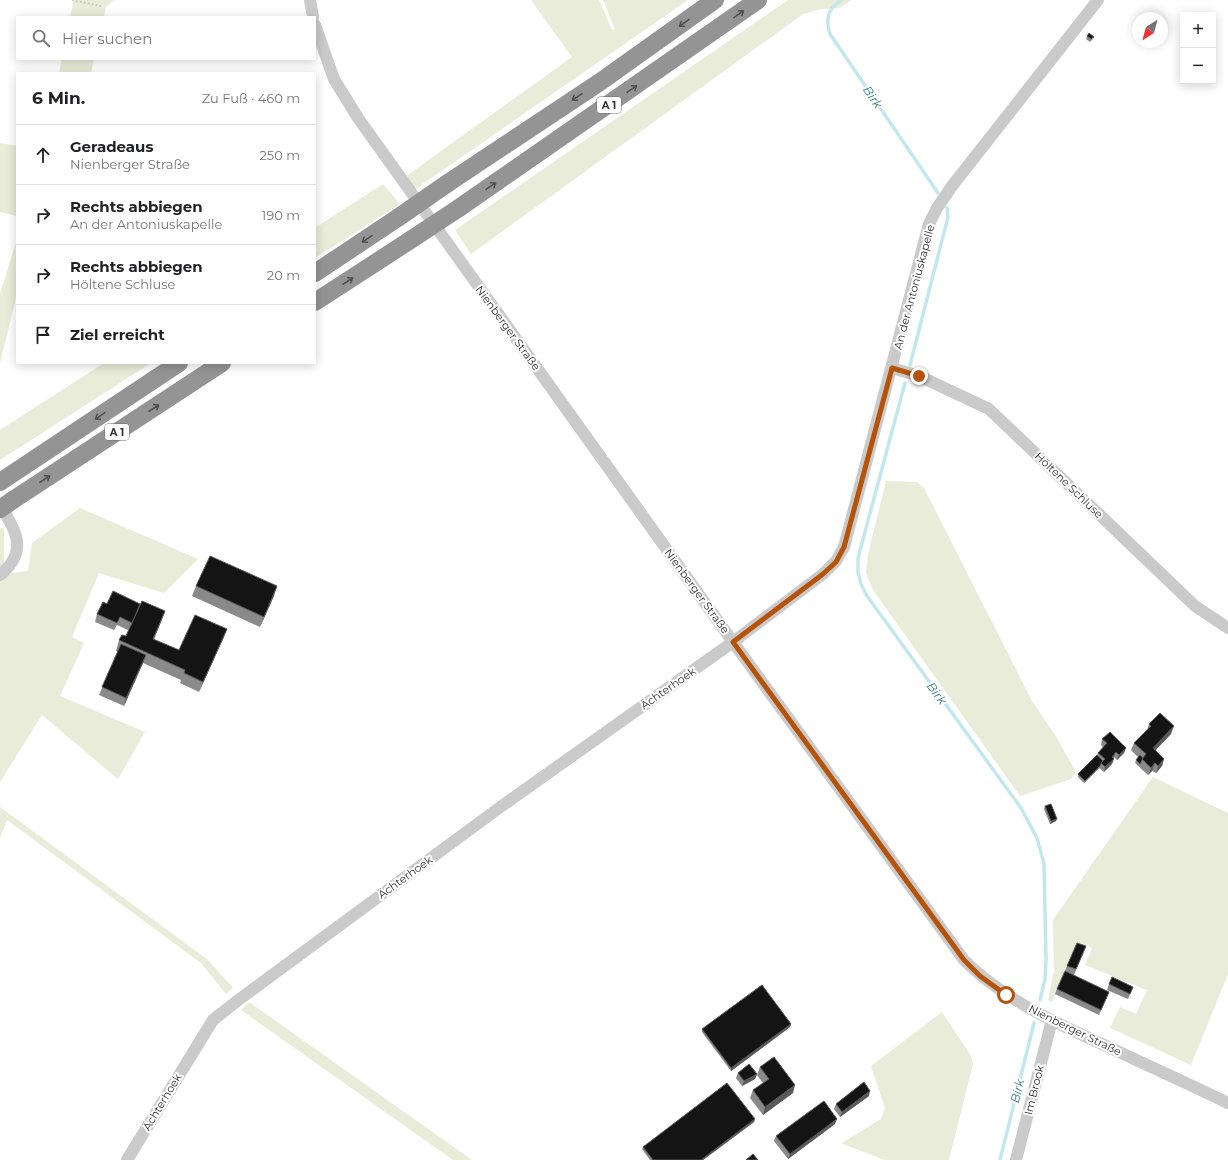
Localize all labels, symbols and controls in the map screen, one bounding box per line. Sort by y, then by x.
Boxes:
one-way arrow [733,10,744,18]
north arrow [1132,12,1168,48]
map controls [1180,12,1216,84]
button: + [1180,12,1216,48]
search box [16,16,316,60]
one-way arrow [678,18,689,27]
icon: search [30,27,52,49]
text: Hier suchen [62,29,152,48]
button: − [1180,48,1216,84]
water label: Birk [860,83,886,112]
one-way arrow [627,85,638,93]
text: 6 Min. [32,88,85,108]
text: Zu Fuß · 460 m [202,90,300,106]
one-way arrow [572,93,583,101]
road number: A 1 [597,97,621,113]
text: Geradeaus [70,137,153,156]
icon: ahead [32,144,54,166]
text: 250 m [259,147,300,163]
text: Nienberger Straße [70,156,190,172]
one-way arrow [485,182,496,190]
text: Rechts abbiegen [70,197,203,216]
icon: right [32,204,54,226]
text: 190 m [262,207,300,223]
text: An der Antoniuskapelle [70,216,222,232]
street label: An der Antoniuskapelle [891,223,938,351]
one-way arrow [361,235,372,243]
text: Rechts abbiegen [70,257,203,276]
icon: right [32,264,54,286]
text: 20 m [267,267,300,283]
text: Höltene Schluse [70,276,175,292]
one-way arrow [342,276,353,285]
street label: Nienberger Straße [473,283,544,373]
icon: arrive [32,324,54,346]
text: Ziel erreicht [70,325,165,344]
route end [910,367,928,385]
one-way arrow [148,403,160,411]
one-way arrow [94,412,106,420]
road number: A 1 [105,424,129,440]
street label: Höltene Schluse [1032,449,1106,521]
one-way arrow [39,475,50,483]
street label: Nienberger Straße [662,546,733,636]
street label: Ächterhoek [638,664,699,712]
water label: Birk [924,679,951,708]
street label: Ächterhoek [375,852,435,902]
route start [997,986,1015,1004]
street label: Nienberger Straße [1026,1001,1124,1059]
street label: Im Brook [1021,1063,1047,1116]
street label: Ächterhoek [139,1071,185,1133]
water label: Birk [1007,1077,1027,1105]

